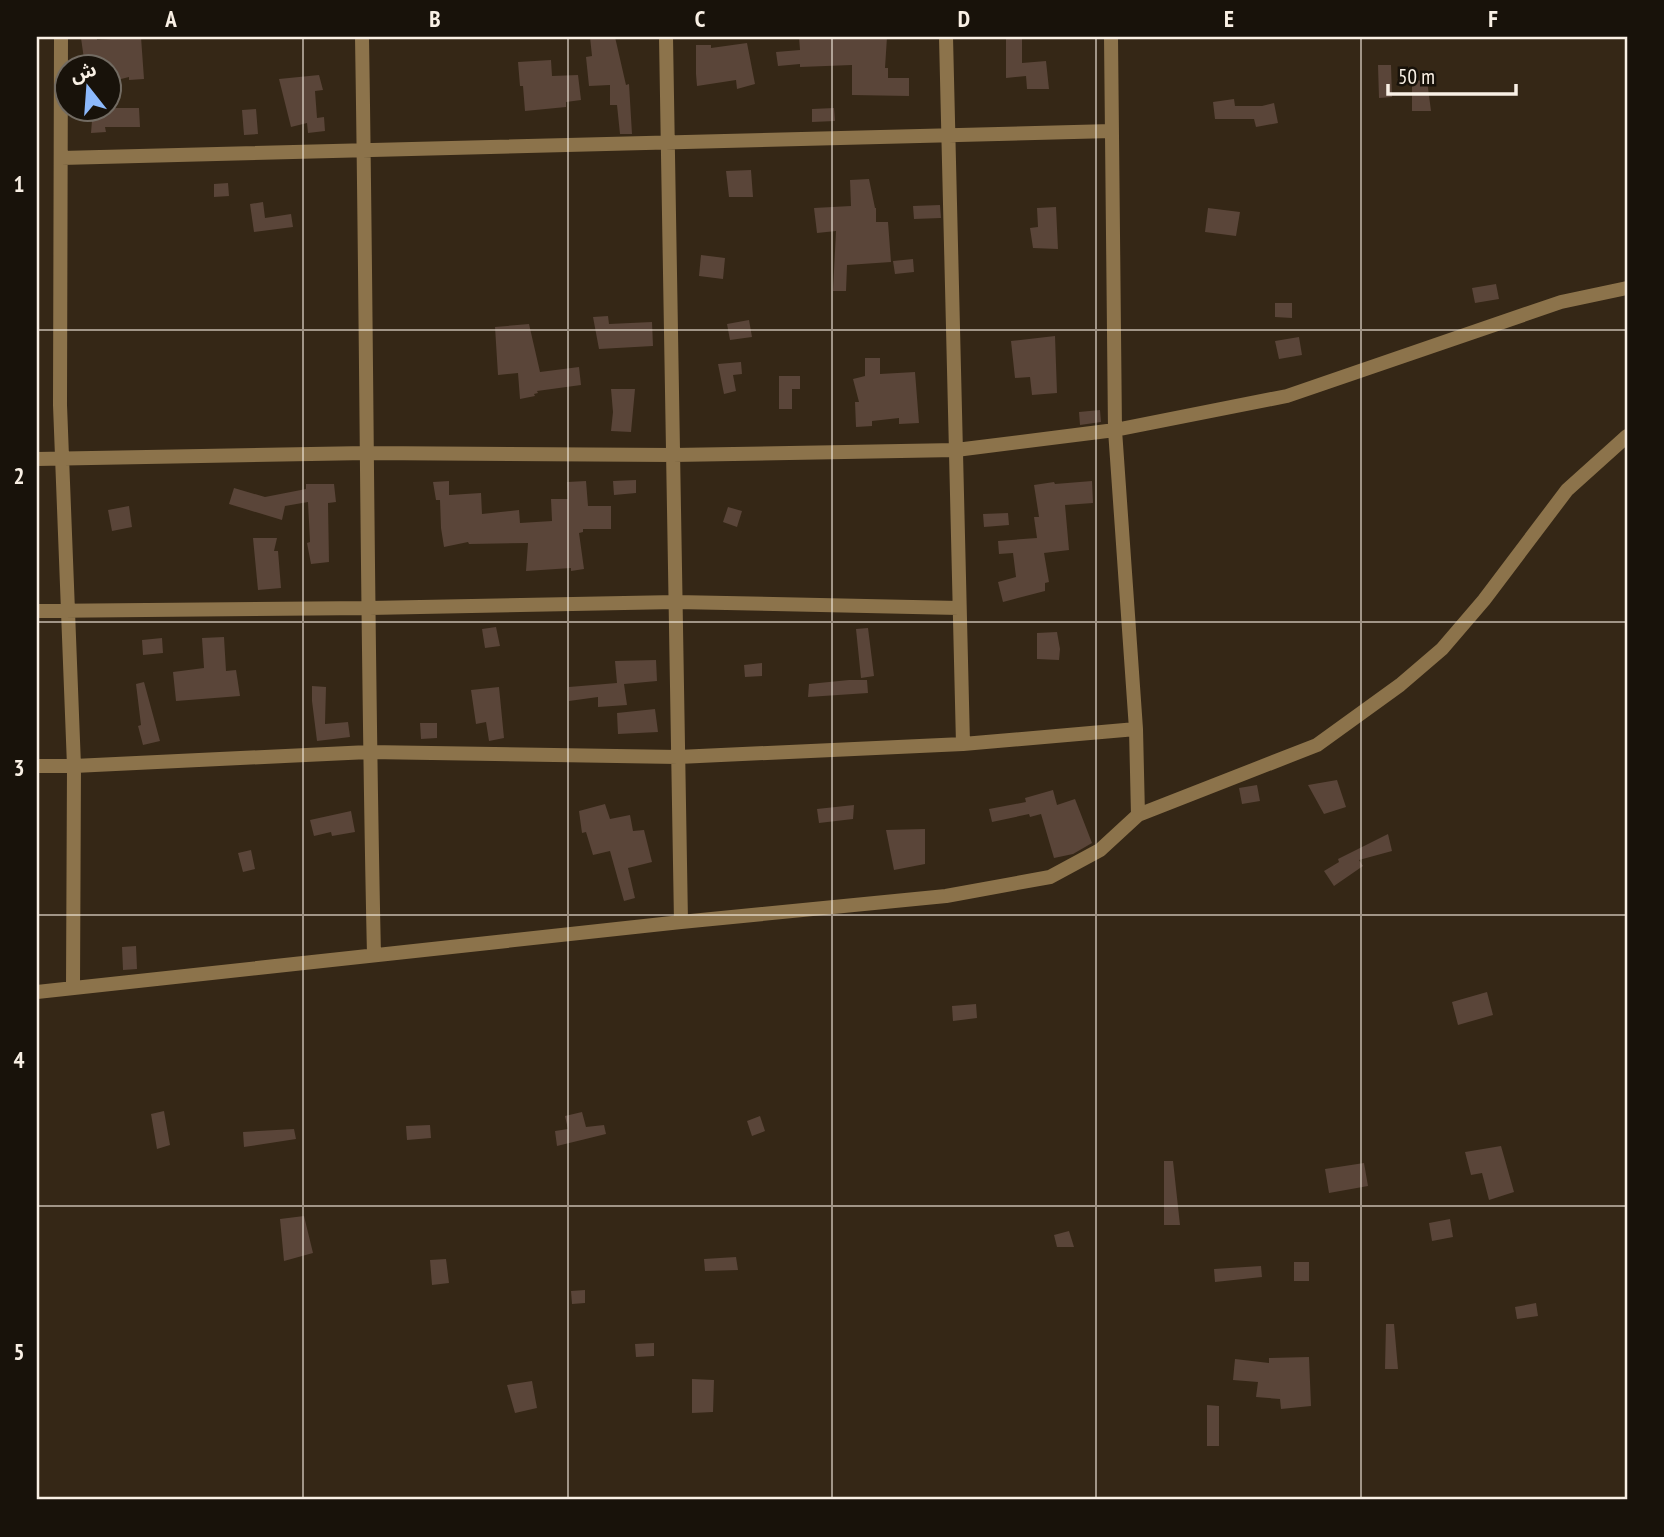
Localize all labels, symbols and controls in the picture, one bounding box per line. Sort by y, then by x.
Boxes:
text: A [164,4,177,33]
text: B [429,4,441,33]
text: C [695,4,706,33]
text: D [958,4,970,33]
text: E [1224,4,1234,33]
text: F [1488,4,1498,33]
north arrow [52,52,122,122]
scale bar [1388,52,1515,96]
text: ش [67,56,99,87]
text: 50 m [1398,63,1435,90]
text: 1 [14,169,25,198]
text: 2 [14,461,25,490]
text: 3 [14,753,25,782]
text: 4 [14,1045,25,1074]
text: 5 [14,1337,25,1366]

